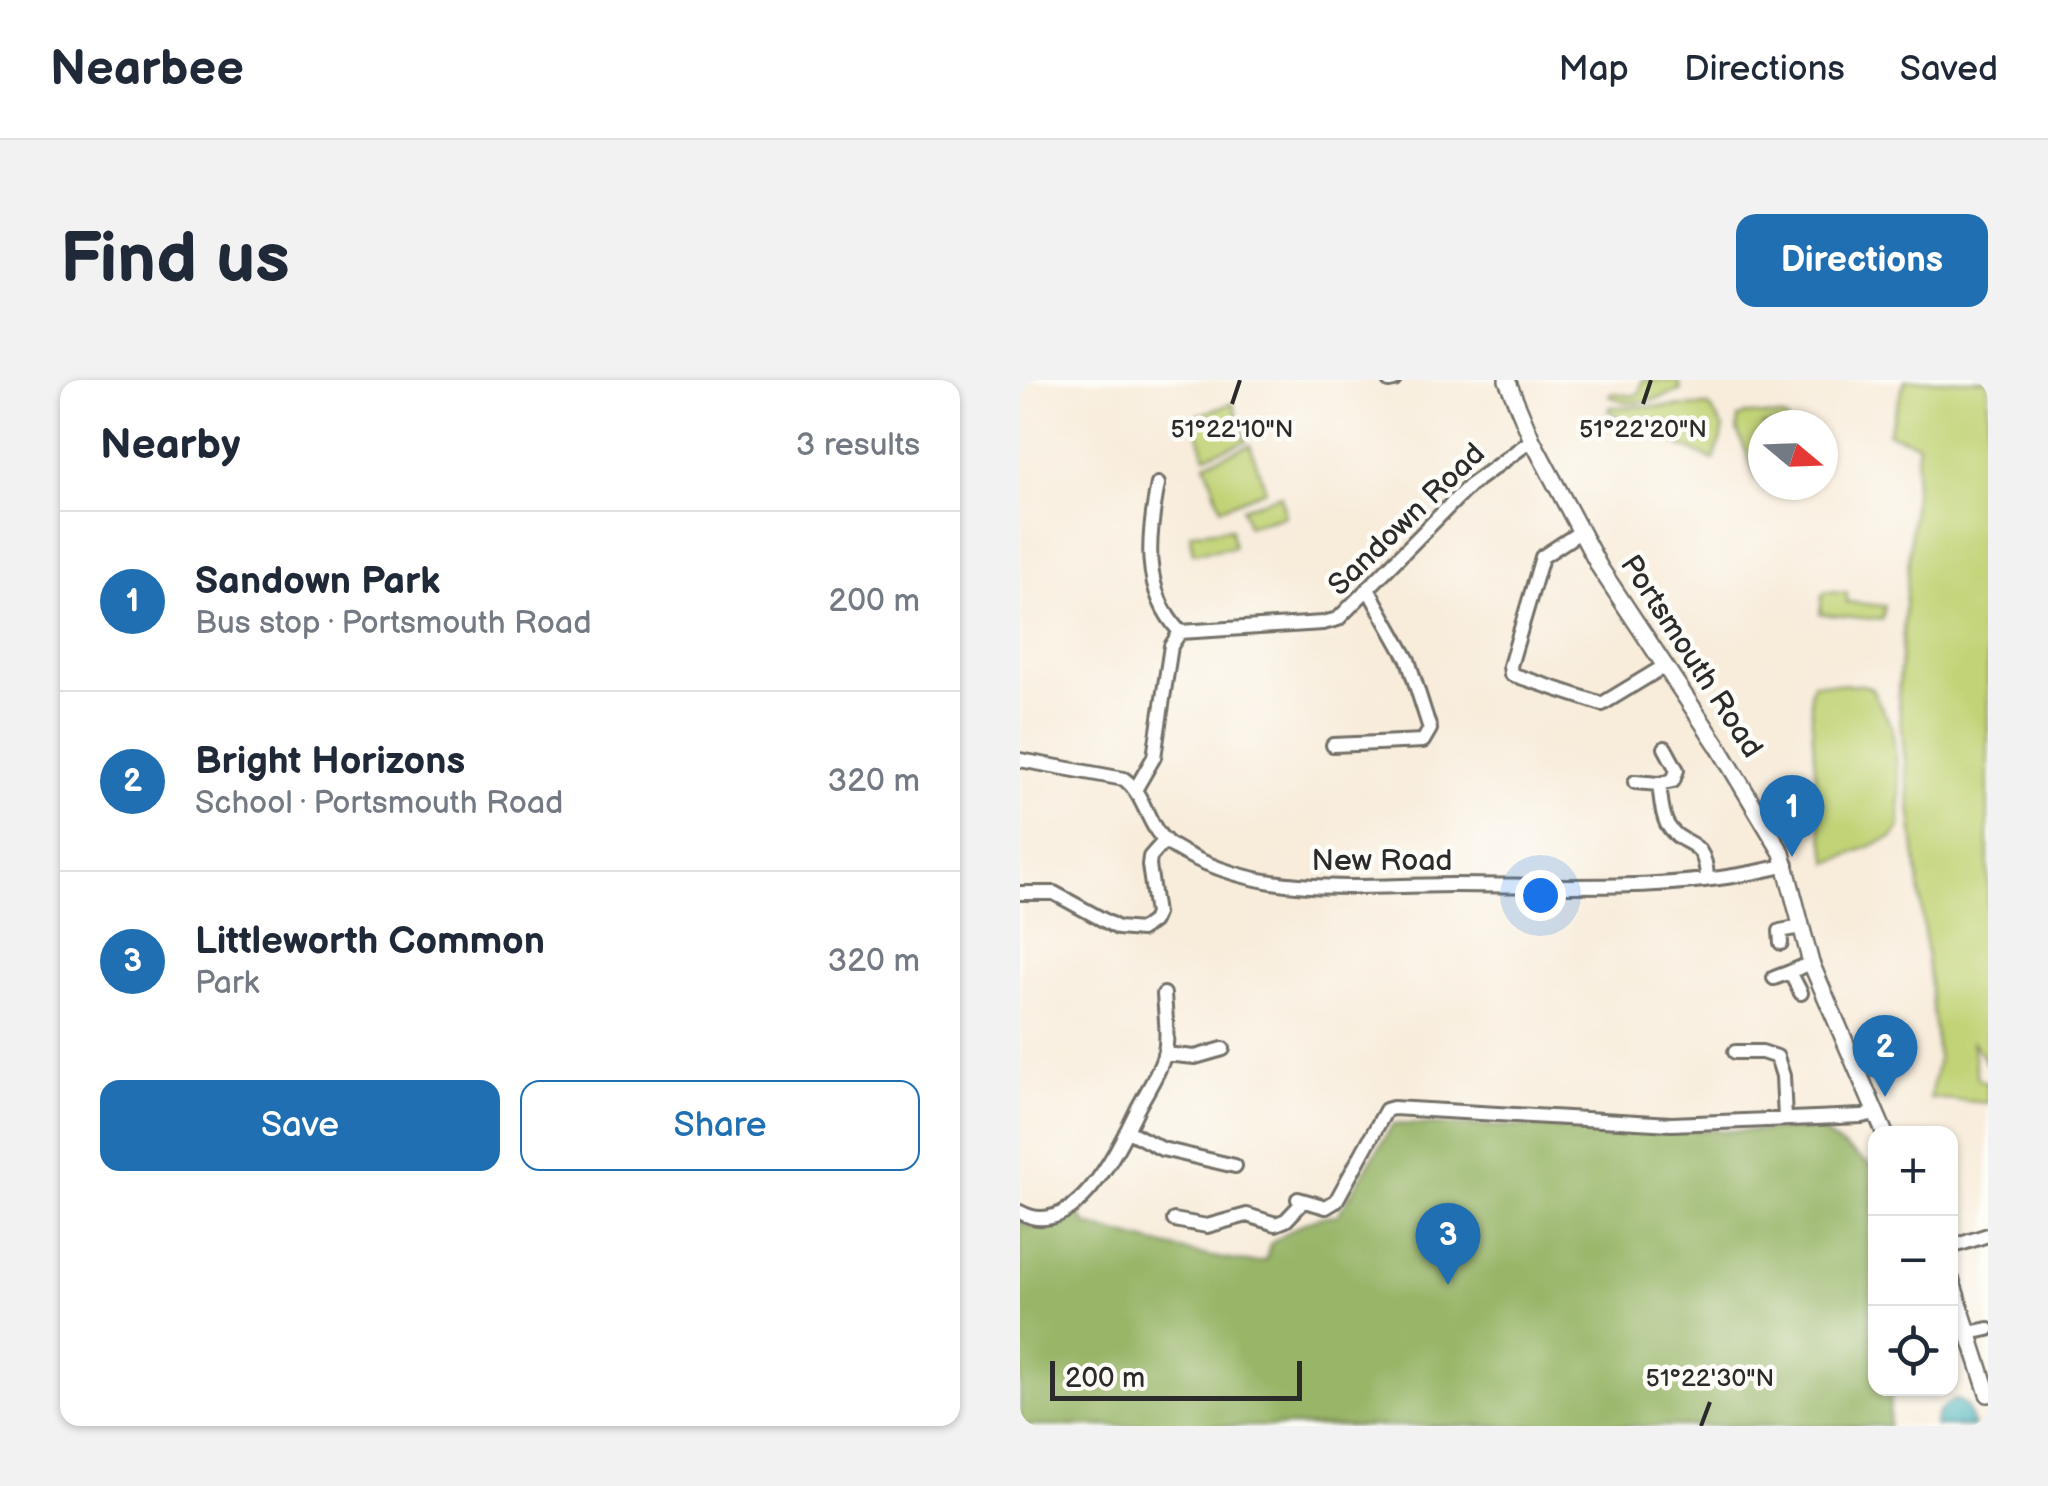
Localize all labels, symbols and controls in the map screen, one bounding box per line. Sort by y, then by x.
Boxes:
text: Nearbee [50,41,244,98]
text: Map [1559,48,1629,91]
text: Directions [1684,48,1845,91]
text: Saved [1900,48,1998,91]
button: Directions [1736,214,1988,307]
text: Find us [60,218,290,302]
north arrow [1748,410,1838,500]
text: 51°22'10"N [1170,414,1294,445]
text: 51°22'20"N [1579,414,1707,445]
text: Nearby [100,420,240,471]
text: 3 results [796,426,920,465]
street label: Sandown Road [1321,436,1492,603]
street label: Portsmouth Road [1612,548,1770,765]
text: Sandown Park [195,559,440,604]
text: 1 [126,582,139,621]
text: 200 m [828,582,920,621]
text: Bus stop · Portsmouth Road [195,604,591,643]
text: Bright Horizons [195,739,465,784]
text: 2 [123,762,142,801]
text: 320 m [828,762,920,801]
pin: 1 [1760,774,1824,857]
text: School · Portsmouth Road [195,784,563,823]
street label: New Road [1311,843,1453,879]
your location [1515,870,1566,921]
text: Littleworth Common [195,919,545,964]
text: 3 [123,942,142,981]
text: 320 m [828,942,920,981]
text: Park [195,964,259,1003]
pin: 2 [1852,1014,1918,1097]
button: Save [100,1080,500,1171]
button: Share [520,1080,920,1171]
map controls [1868,1126,1958,1396]
button: + [1868,1126,1958,1216]
pin: 3 [1416,1202,1480,1285]
button: − [1868,1216,1958,1306]
button: locate [1868,1306,1958,1396]
scale bar [1050,1356,1302,1400]
text: 200 m [1065,1362,1145,1395]
text: 51°22'30"N [1646,1363,1774,1394]

